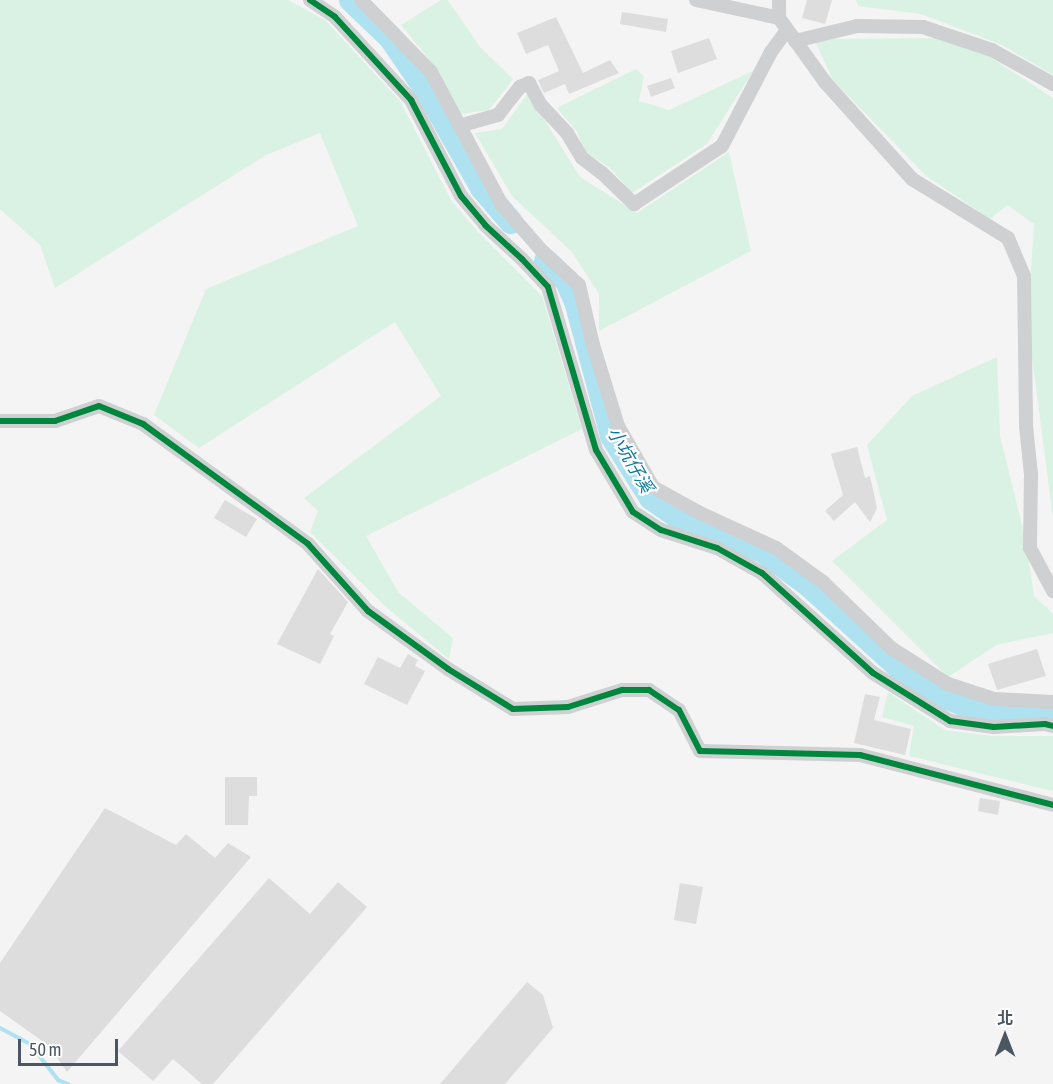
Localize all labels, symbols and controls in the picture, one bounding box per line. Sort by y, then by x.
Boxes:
water label: 小坑仔溪 [603,423,657,497]
north arrow [975,1006,1035,1066]
text: 北 [997,1009,1013,1027]
scale bar [21,1027,122,1065]
text: 50 m [29,1039,61,1060]

